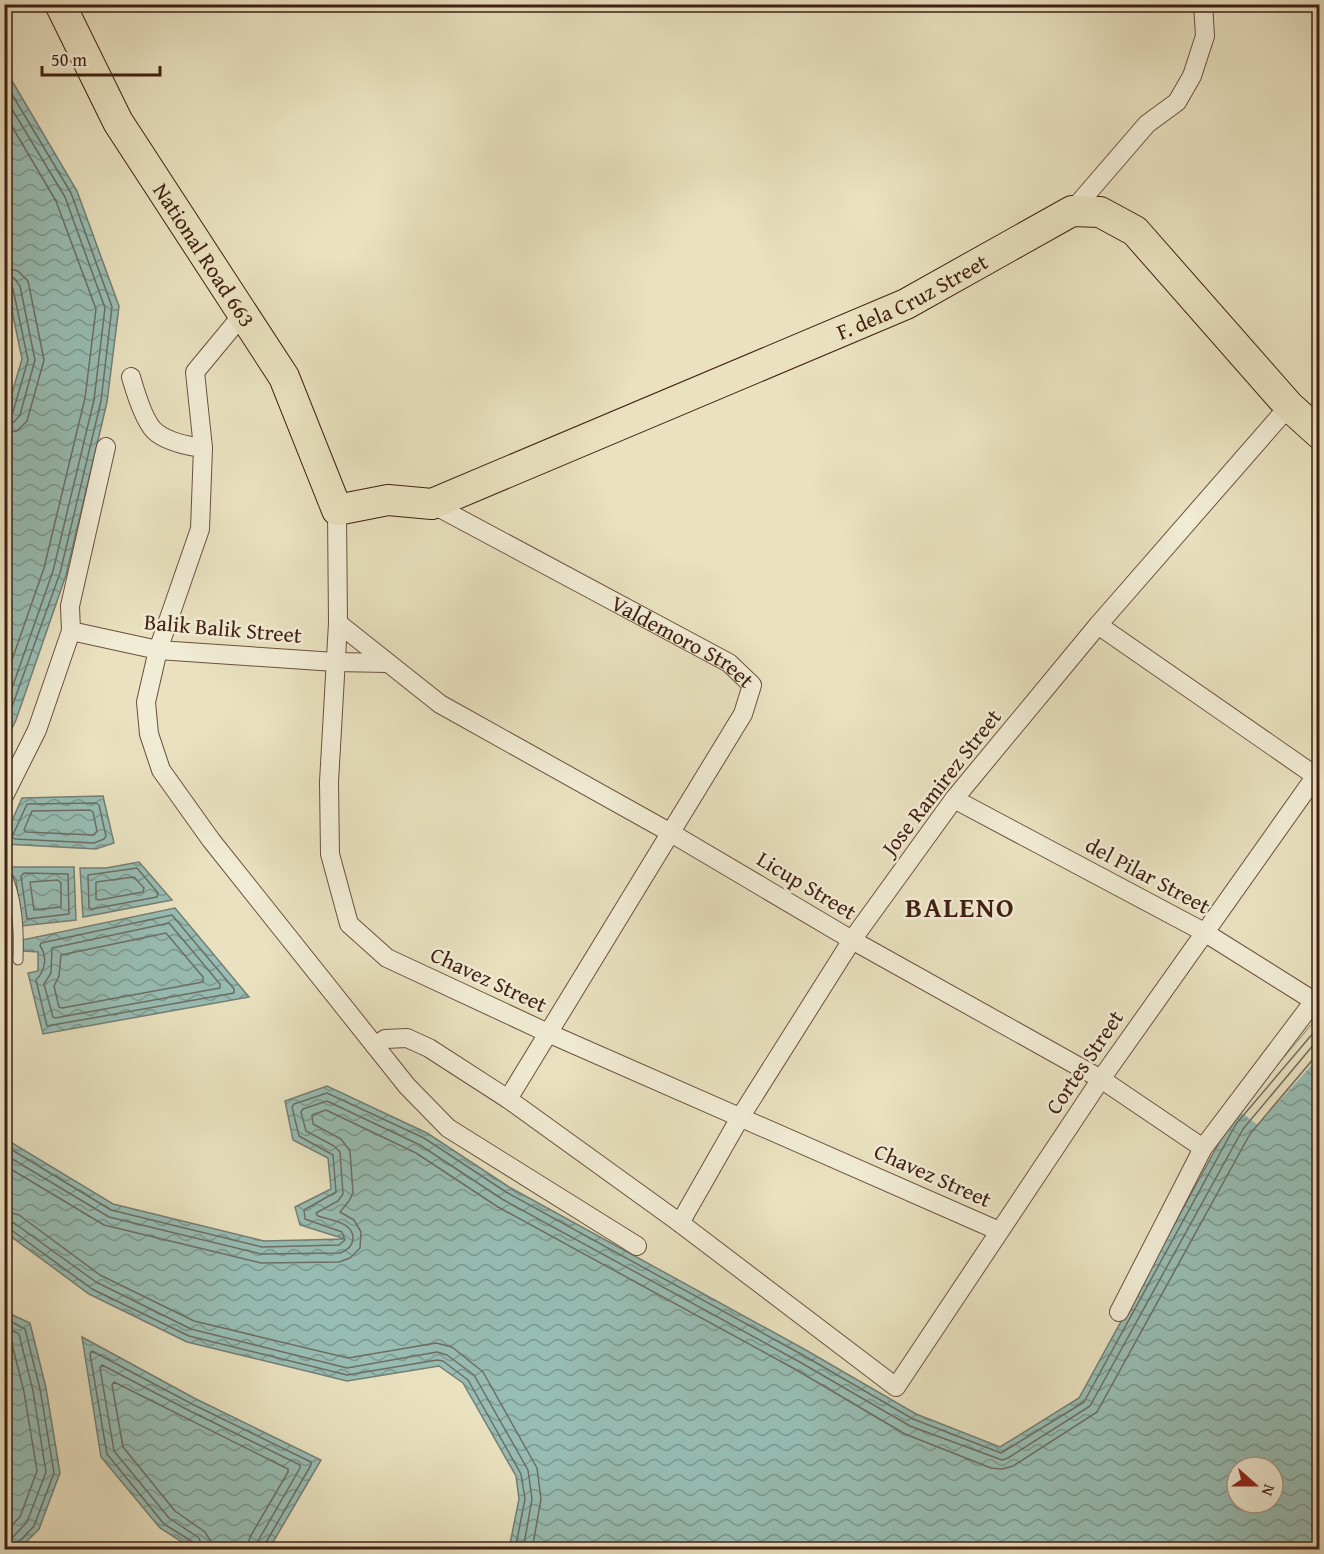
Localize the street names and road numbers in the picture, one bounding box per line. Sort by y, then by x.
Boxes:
street label: National Road 663 [146,176,263,333]
street label: F. dela Cruz Street [831,245,994,348]
street label: Valdemoro Street [605,587,762,695]
street label: Balik Balik Street [143,605,303,651]
street label: Jose Ramirez Street [872,702,1009,865]
street label: del Pilar Street [1080,829,1216,921]
street label: Licup Street [751,843,863,927]
street label: Chavez Street [425,938,553,1020]
street label: Cortes Street [1037,1003,1131,1121]
street label: Chavez Street [869,1135,997,1215]

